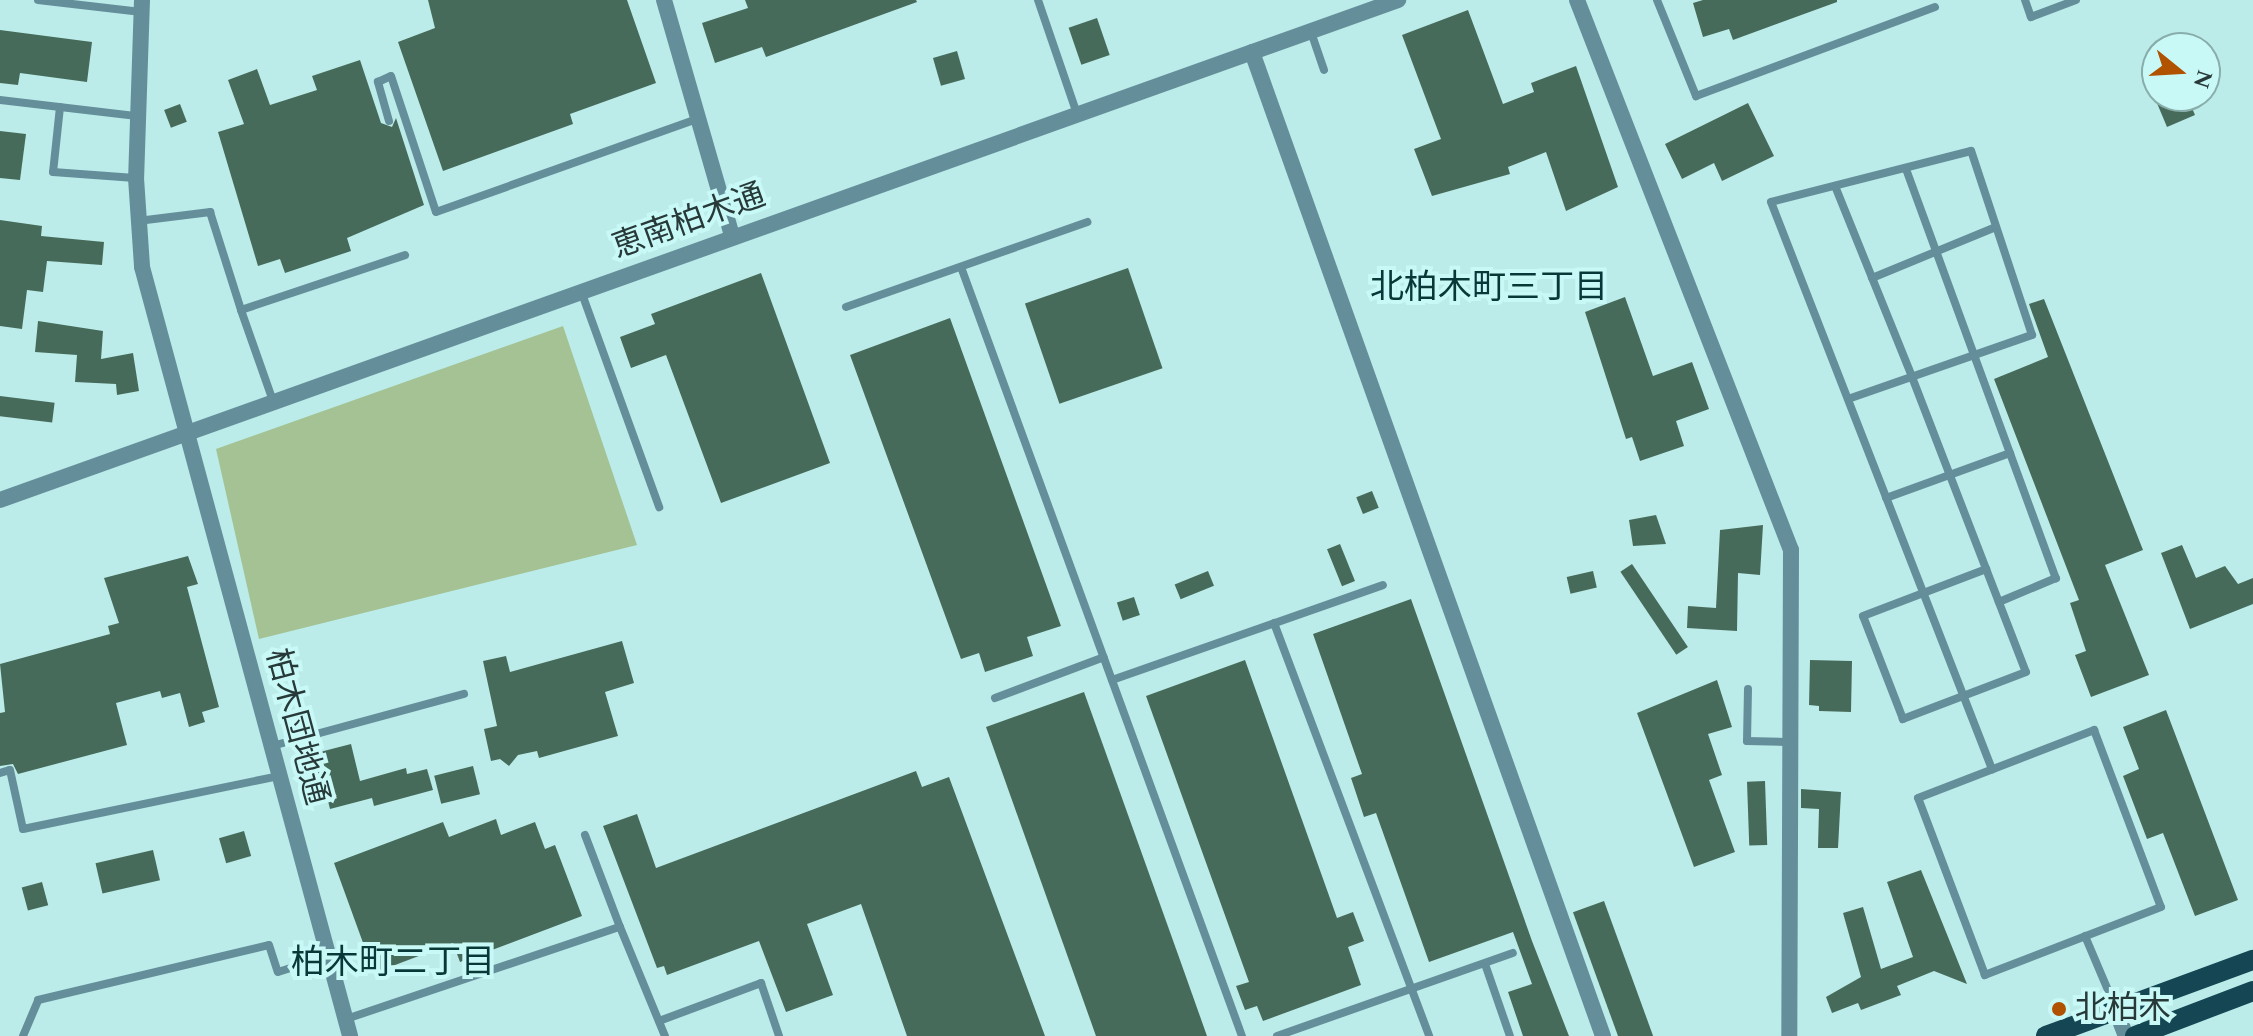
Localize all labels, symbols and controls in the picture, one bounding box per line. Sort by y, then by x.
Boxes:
north arrow [2141,32,2221,112]
text: N [2184,65,2221,93]
street label: 恵南柏木通 [607,177,771,267]
district label: 北柏木町三丁目 [1370,269,1608,309]
street label: 柏木団地通 [257,645,335,809]
district label: 柏木町二丁目 [291,944,495,984]
place label: 北柏木 [2075,990,2171,1028]
marker: 北柏木 [2050,1000,2068,1018]

